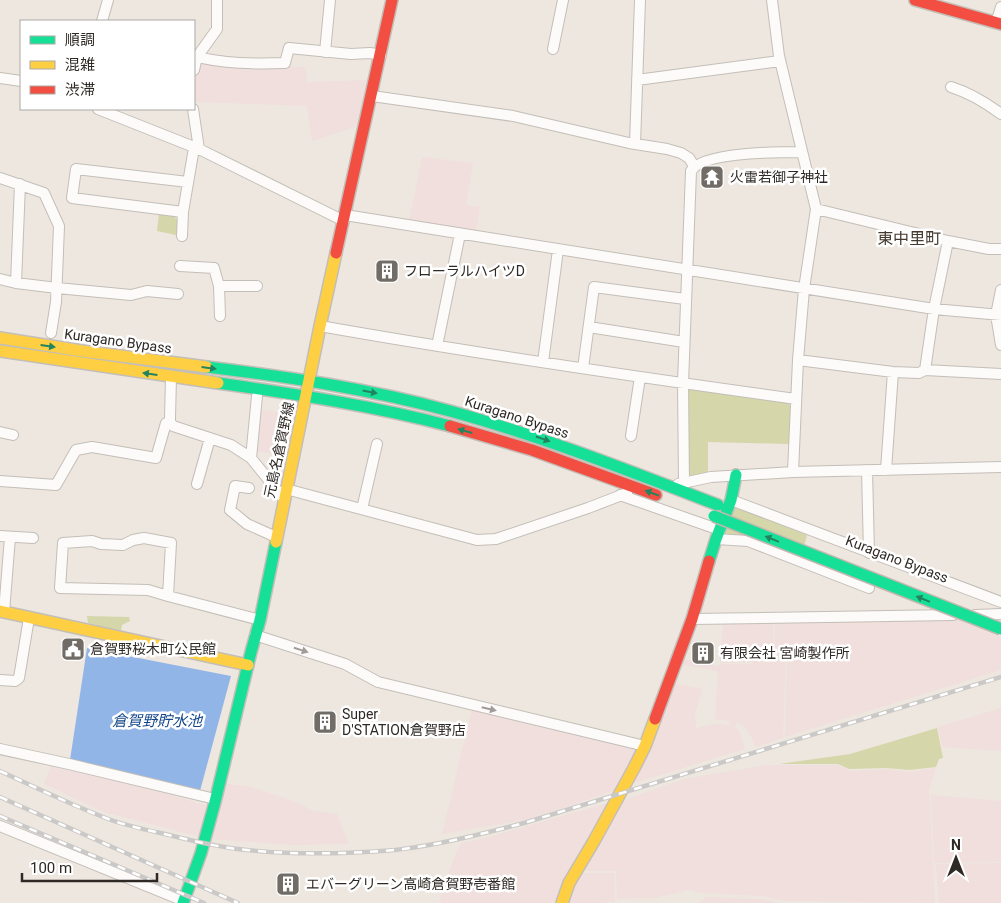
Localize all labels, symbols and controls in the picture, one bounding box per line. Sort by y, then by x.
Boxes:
legend [20,20,195,110]
text: 順調 [65,31,95,49]
text: 混雑 [65,56,95,74]
text: 渋滞 [65,81,95,99]
temple icon: 火雷若御子神社 [699,164,725,190]
place label: 火雷若御子神社 [730,169,828,185]
district label: 東中里町 [877,229,941,248]
building icon: フローラルハイツD [374,258,400,284]
place label: フローラルハイツD [404,263,525,279]
street label: Kuragano Bypass [63,326,173,356]
one-way arrow [40,342,56,350]
one-way arrow [201,364,217,372]
one-way arrow [141,370,157,378]
one-way arrow [362,389,378,397]
street label: Kuragano Bypass [463,393,571,441]
street label: 元島名倉賀野線 [261,400,297,500]
one-way arrow [457,426,472,434]
one-way arrow [536,436,551,444]
one-way arrow [644,489,659,497]
street label: Kuragano Bypass [844,532,950,586]
one-way arrow [764,535,779,543]
one-way arrow [916,594,930,602]
public building icon: 倉賀野桜木町公民館 [60,636,86,662]
building icon: 有限会社 宮崎製作所 [690,640,716,666]
place label: 倉賀野桜木町公民館 [90,641,216,657]
place label: 有限会社 宮崎製作所 [720,645,849,661]
one-way arrow [294,647,309,654]
one-way arrow [481,705,496,713]
place label: Super D'STATION倉賀野店 [342,706,466,738]
building icon: Super D'STATION倉賀野店 [312,709,338,735]
water label: 倉賀野貯水池 [112,712,204,730]
north arrow [931,833,981,883]
text: N [951,837,961,853]
scale bar [22,850,158,882]
text: 100 m [30,859,72,877]
building icon: エバーグリーン高崎倉賀野壱番館 [275,871,301,897]
place label: エバーグリーン高崎倉賀野壱番館 [306,876,515,892]

